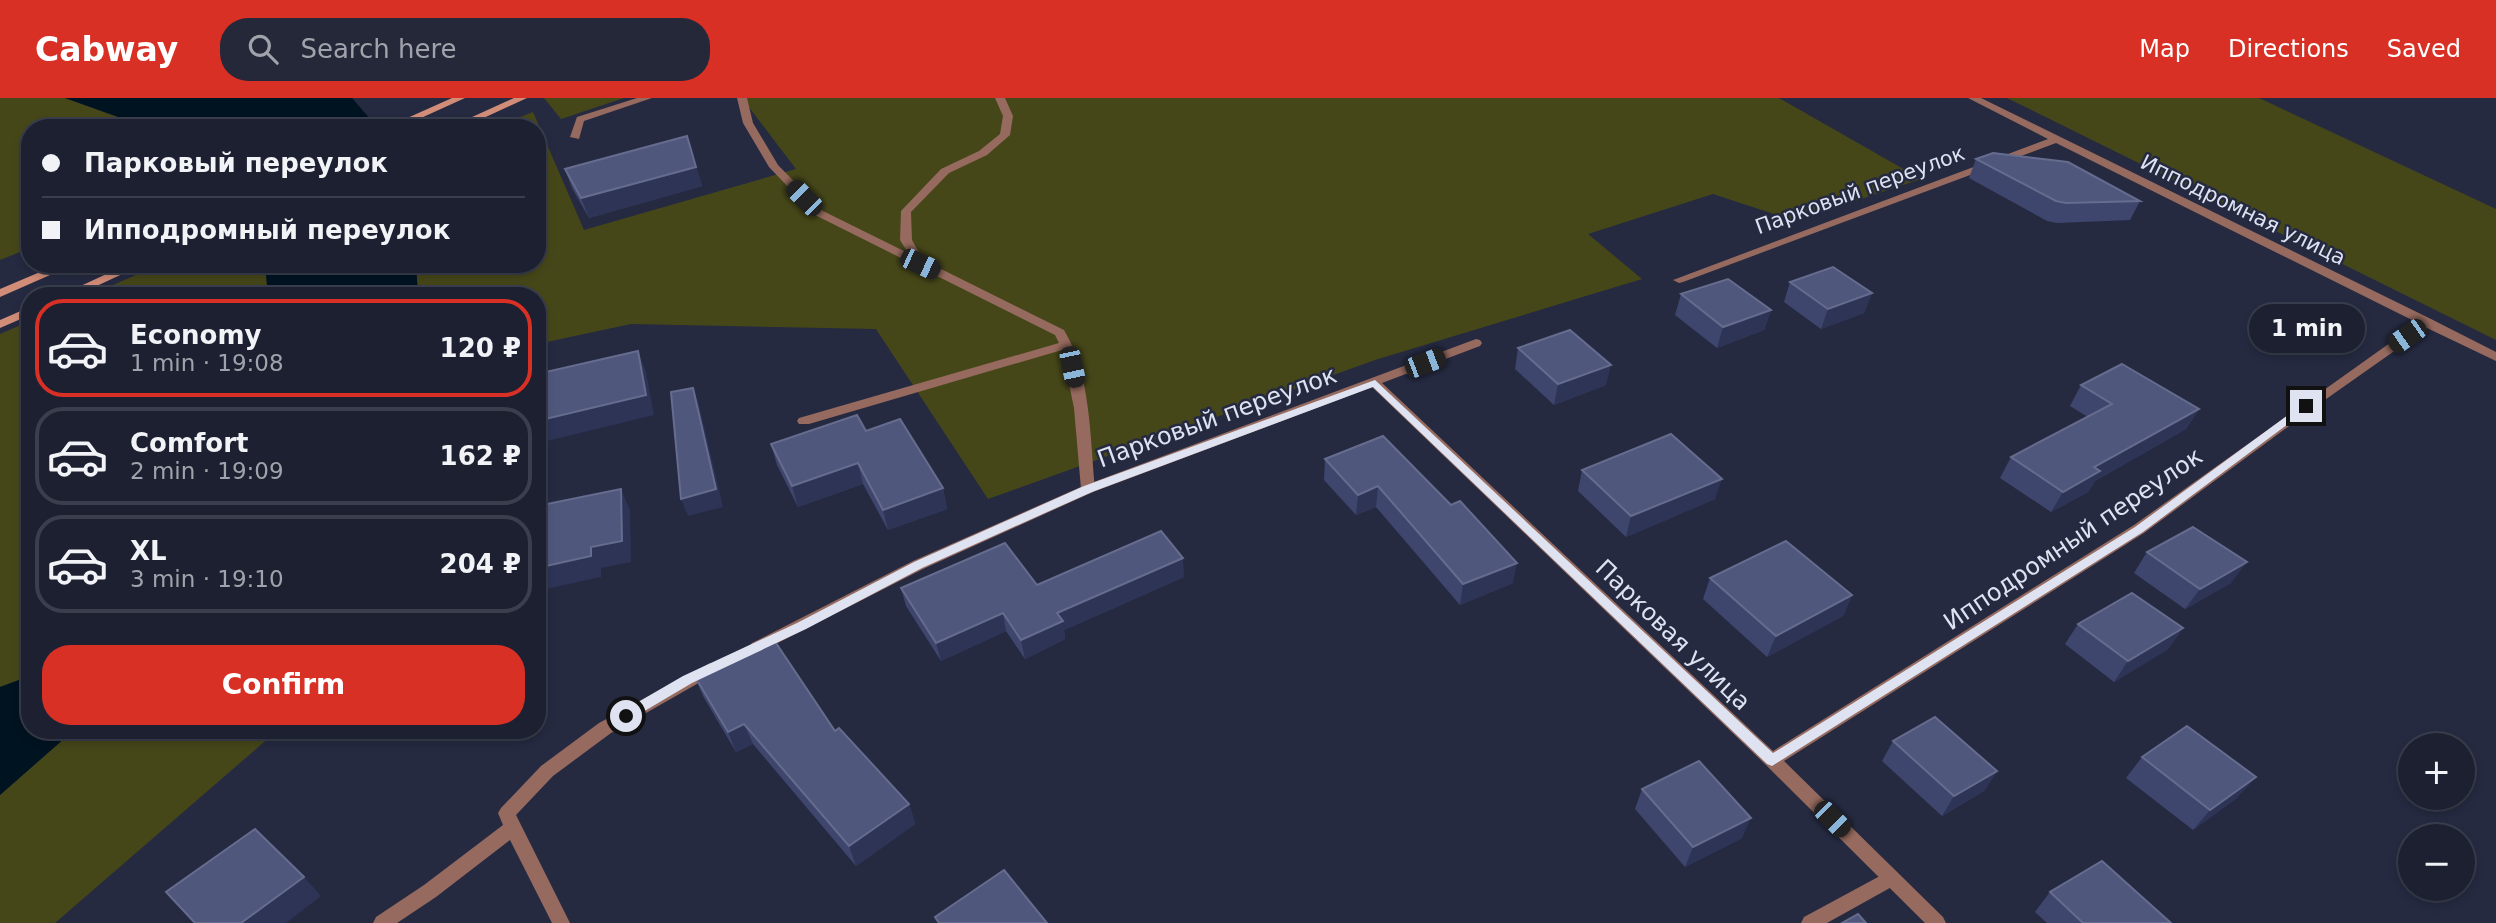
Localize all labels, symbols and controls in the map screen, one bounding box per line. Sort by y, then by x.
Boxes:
search box [220,18,710,81]
text: Cabway [35,30,178,69]
icon: search [244,30,282,68]
text: Search here [300,34,457,64]
text: Map [2139,35,2190,63]
text: Directions [2228,35,2349,63]
text: Saved [2387,35,2461,63]
street label: Парковый переулок [1752,141,1968,239]
text: Парковый переулок [84,148,388,178]
street label: Ипподромная улица [2137,150,2349,270]
car [782,176,827,220]
text: Ипподромный переулок [84,215,450,245]
car [897,246,944,282]
callout: 1 min [2248,304,2364,354]
text: 1 min [2271,315,2343,341]
car [2384,315,2431,357]
icon: car [46,317,109,380]
text: Economy [130,320,261,350]
text: 120 ₽ [440,333,521,363]
car [1058,344,1087,390]
car [1402,346,1449,380]
text: 1 min · 19:08 [130,350,284,376]
street label: Парковый переулок [1093,361,1341,473]
route end [2290,390,2322,422]
icon: car [46,425,109,488]
text: Comfort [130,428,248,458]
text: 162 ₽ [440,441,521,471]
street label: Ипподромный переулок [1938,442,2208,636]
text: 2 min · 19:09 [130,458,284,484]
icon: car [46,533,109,596]
text: XL [130,536,167,566]
text: 204 ₽ [440,549,521,579]
street label: Парковая улица [1590,554,1756,716]
text: 3 min · 19:10 [130,566,284,592]
button: Confirm [42,645,525,725]
route start [610,700,642,732]
map controls [2398,733,2475,901]
button: + [2398,733,2475,810]
car [1810,797,1855,841]
button: − [2398,824,2475,901]

